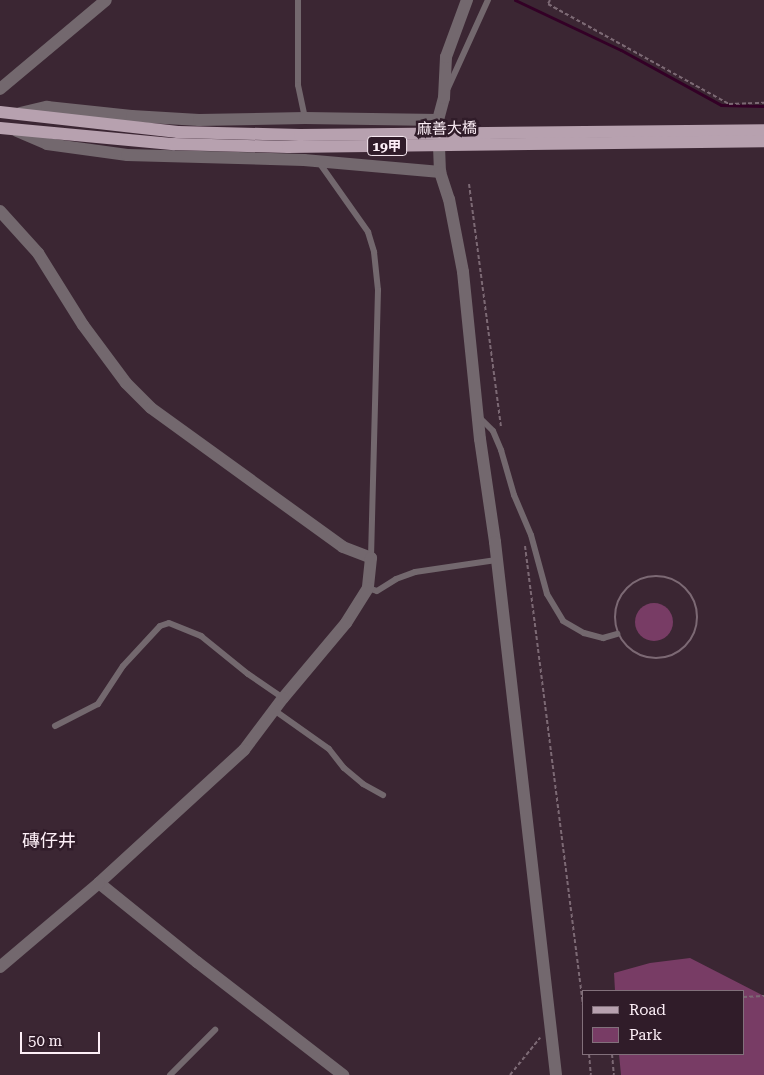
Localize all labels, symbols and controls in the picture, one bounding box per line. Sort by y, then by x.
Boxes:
street label: 麻善大橋 [417,119,477,139]
road number: 19甲 [367,134,407,158]
district label: 磚仔井 [22,830,76,852]
legend [582,990,744,1055]
text: Road [629,1001,666,1019]
scale bar [22,1022,102,1054]
text: Park [629,1026,662,1044]
text: 50 m [28,1032,62,1050]

